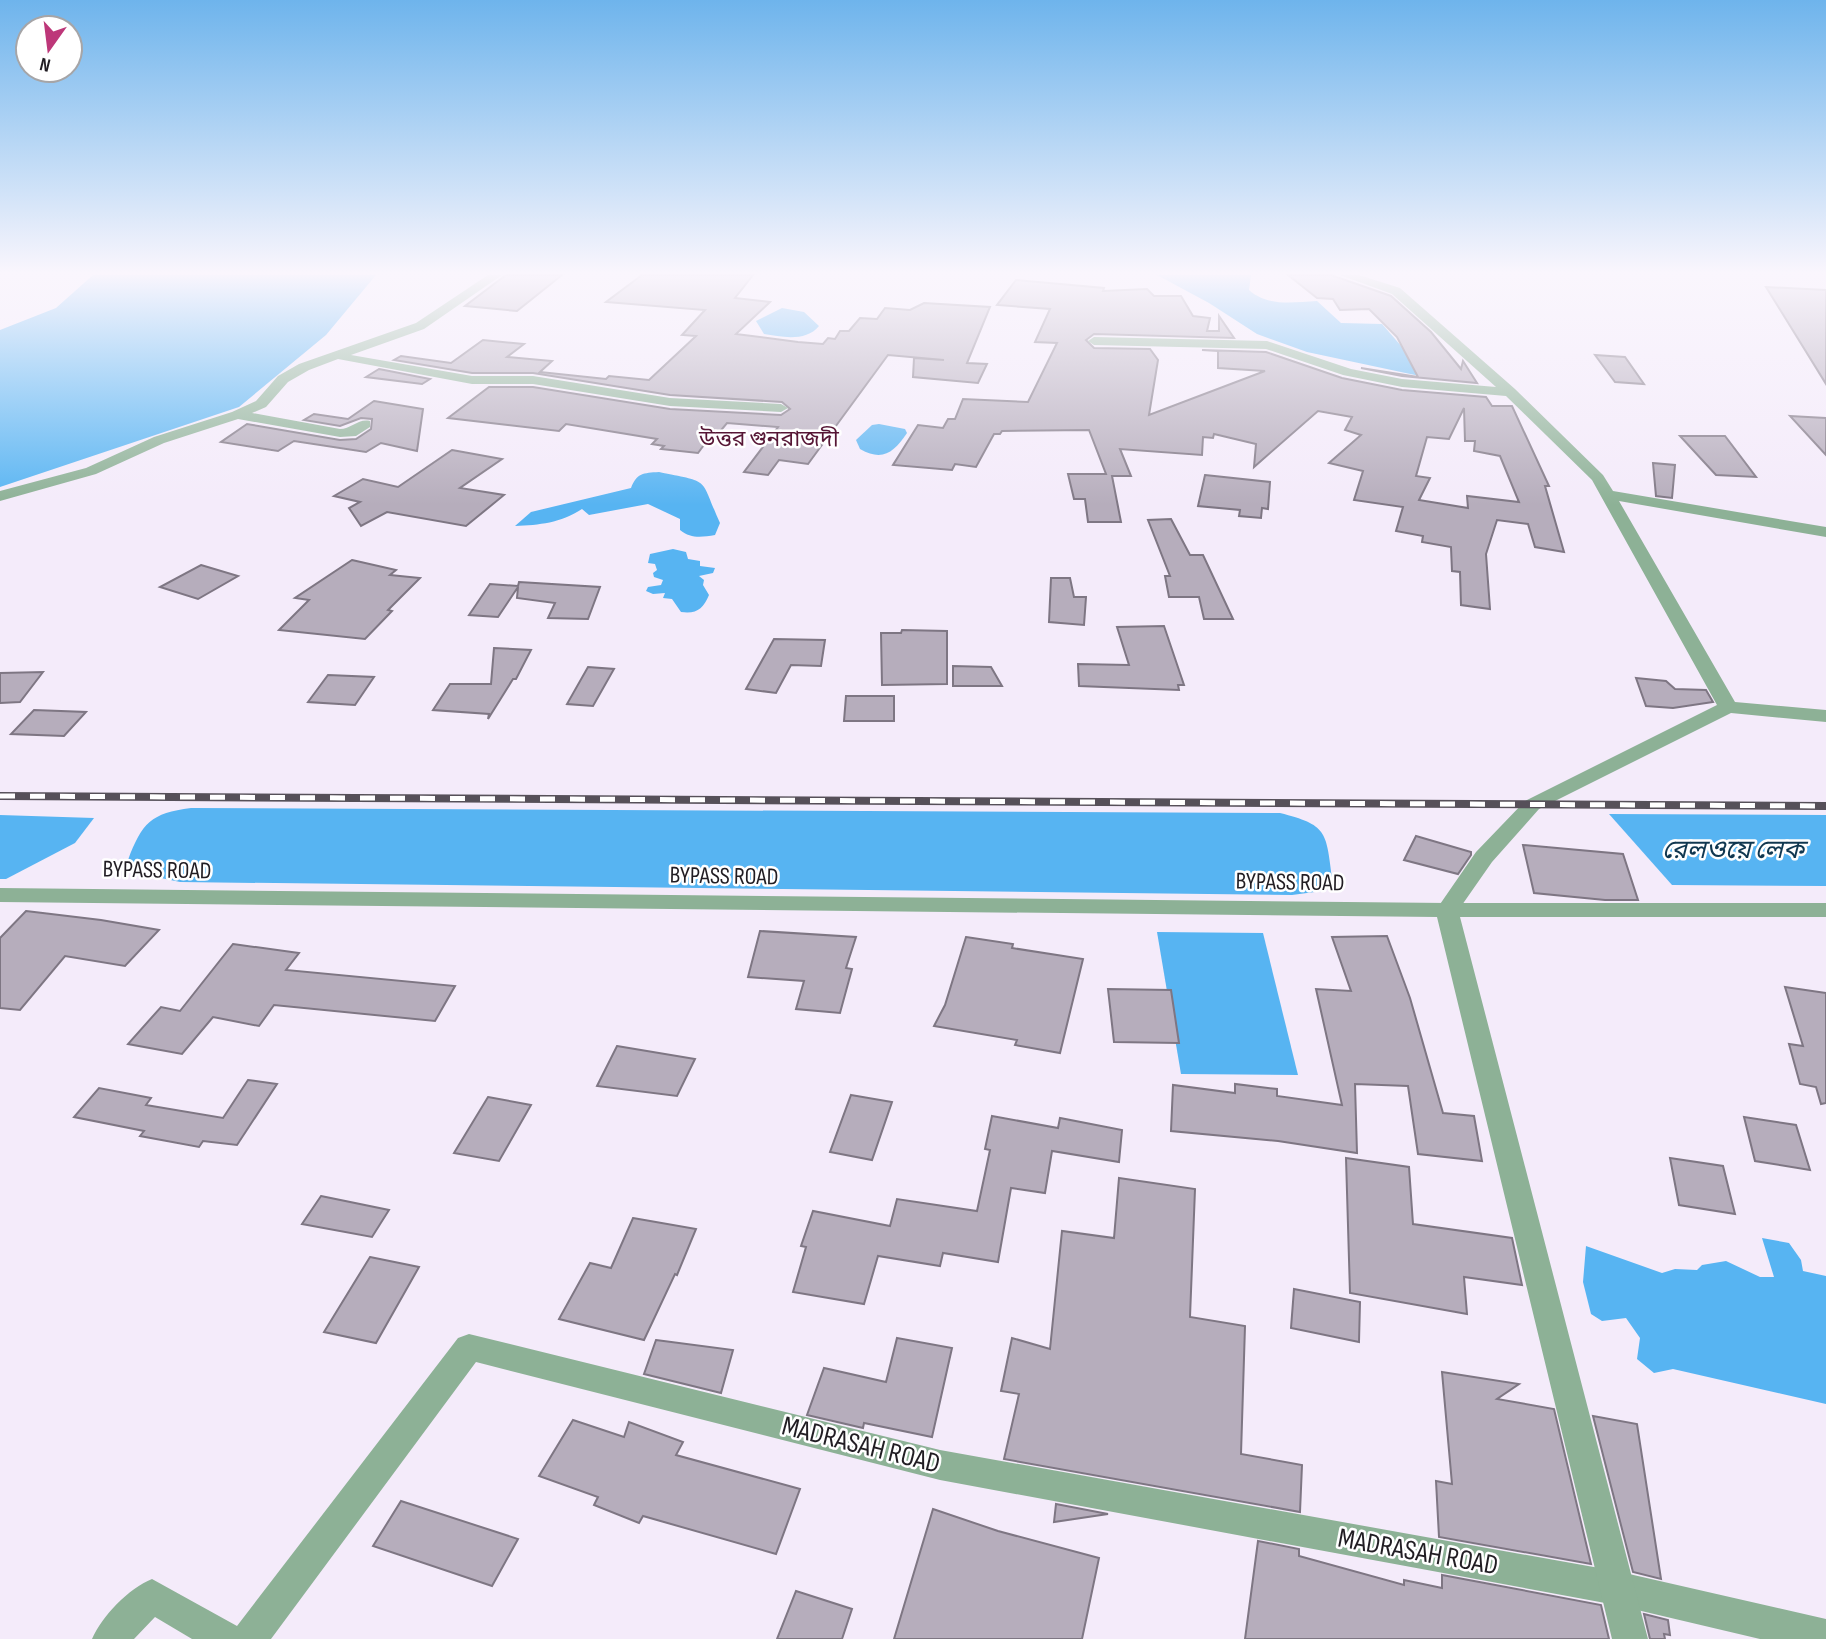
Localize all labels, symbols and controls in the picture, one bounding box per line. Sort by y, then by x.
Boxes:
north arrow [14,14,84,84]
text: N [38,52,53,76]
district label: উত্তর গুনরাজদী [698,425,840,453]
water label: রেলওয়ে লেক [1662,835,1809,866]
street label: BYPASS ROAD [102,855,212,885]
street label: BYPASS ROAD [669,861,779,891]
street label: BYPASS ROAD [1235,867,1345,897]
street label: MADRASAH ROAD [778,1409,944,1481]
street label: MADRASAH ROAD [1335,1522,1501,1582]

